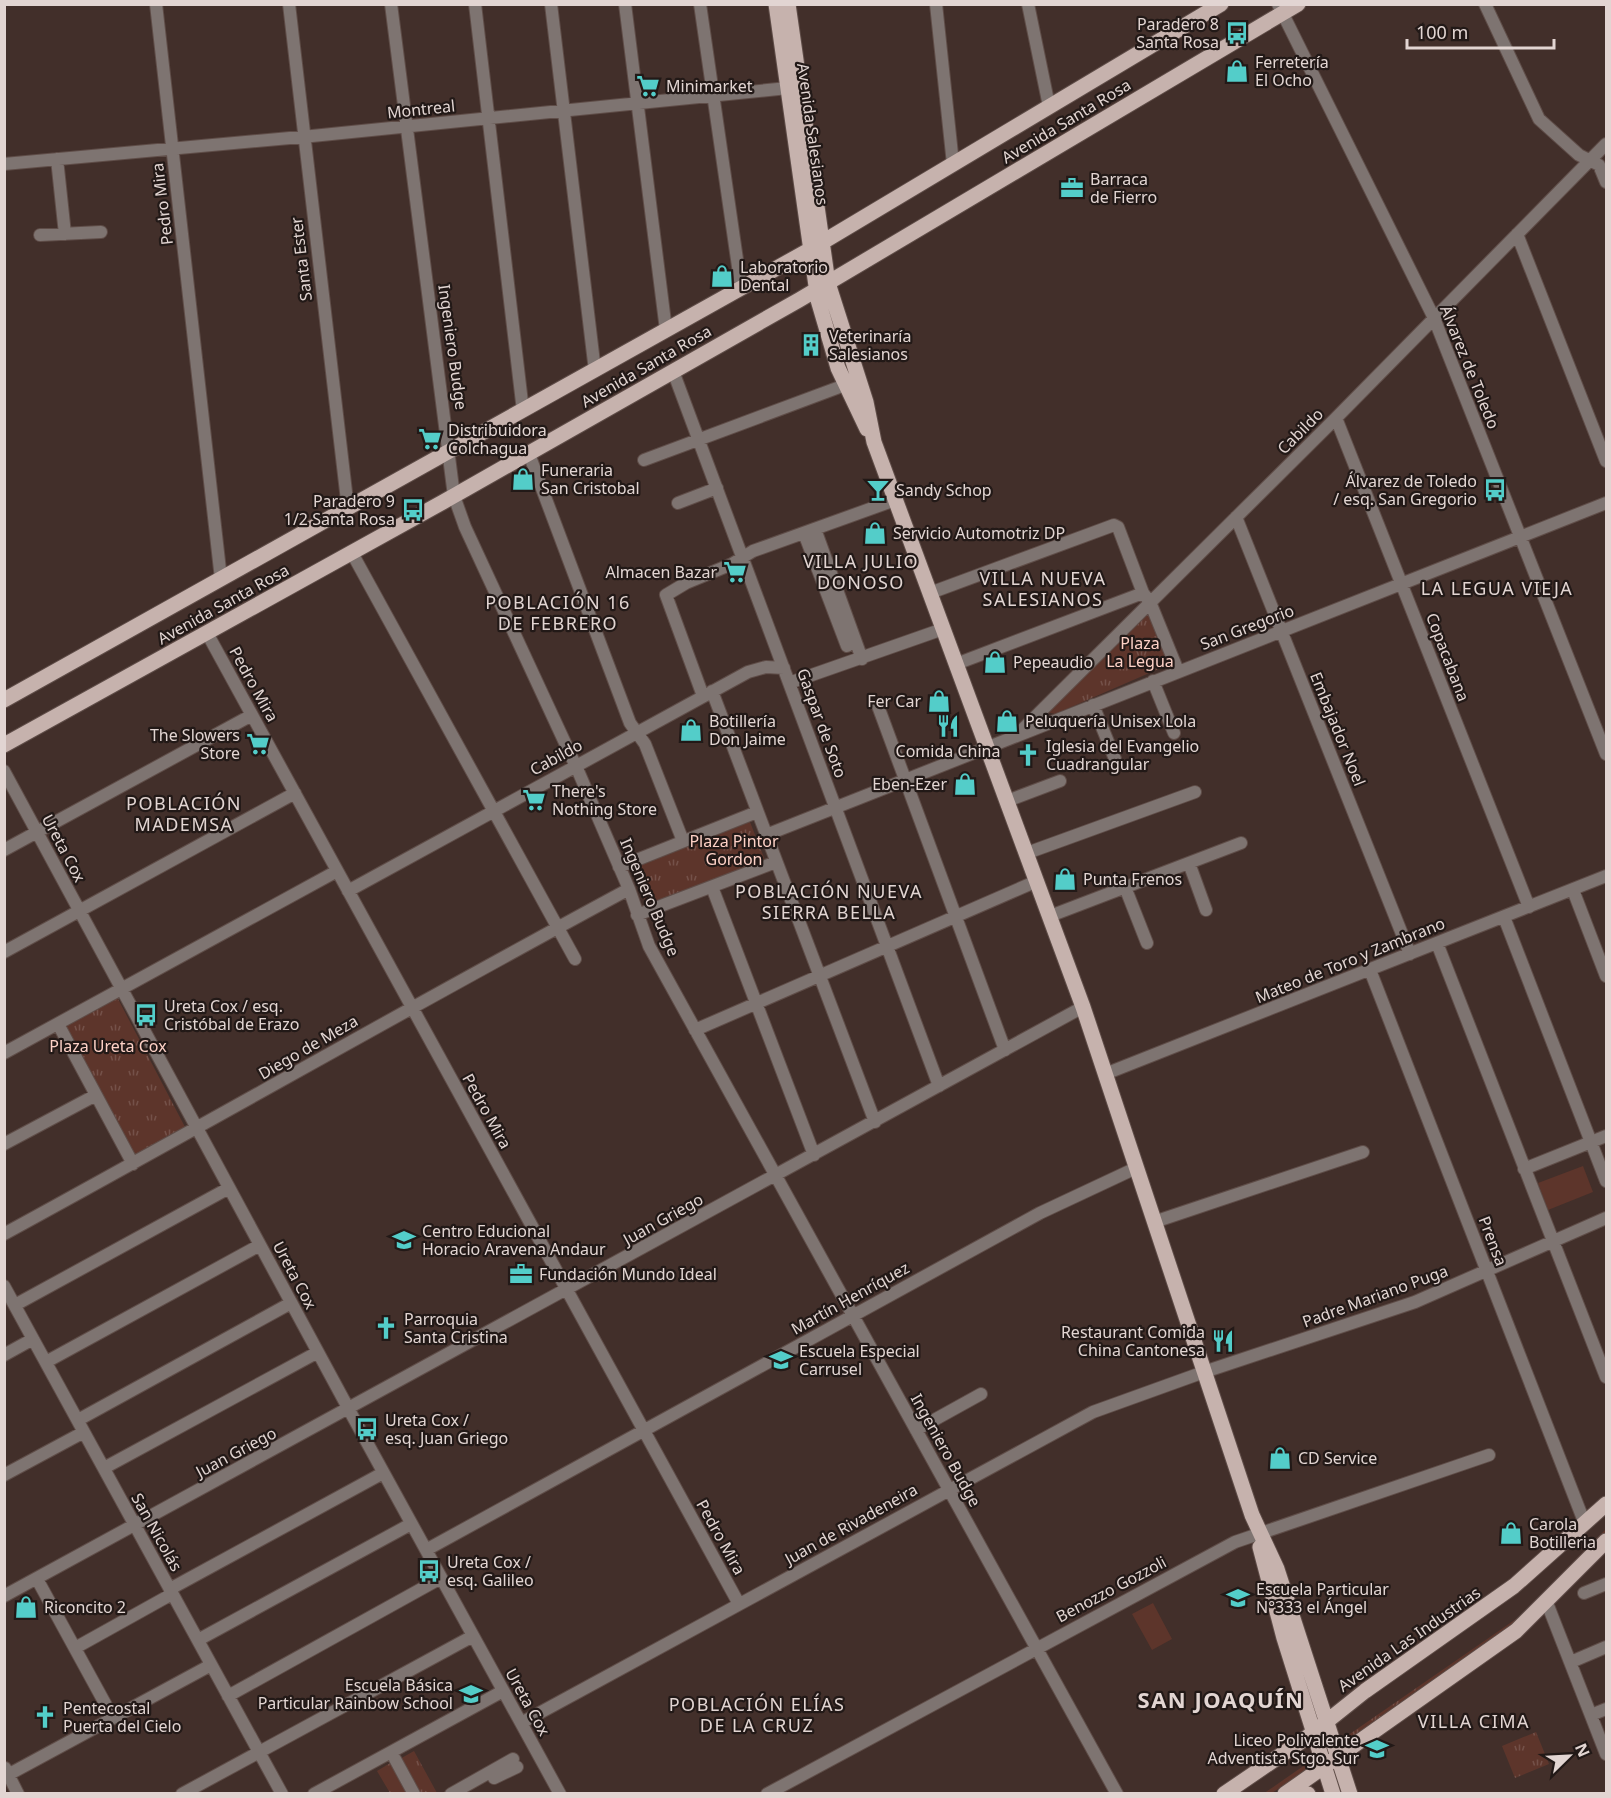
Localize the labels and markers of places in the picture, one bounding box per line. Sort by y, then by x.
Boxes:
place label: Paradero 8 Santa Rosa [1136,13,1219,53]
bus stop icon: Paradero 8 Santa Rosa [1224,20,1250,46]
place label: Ferretería El Ocho [1255,51,1329,91]
shop icon: Ferretería El Ocho [1224,58,1250,84]
supermarket icon: Minimarket [635,73,661,99]
place label: Minimarket [666,75,753,97]
place label: Barraca de Fierro [1090,168,1157,208]
office icon: Barraca de Fierro [1059,175,1085,201]
place label: Laboratorio Dental [740,256,828,296]
shop icon: Laboratorio Dental [709,263,735,289]
place label: Veterinaría Salesianos [829,325,911,365]
building icon: Veterinaría Salesianos [798,332,824,358]
place label: Distribuidora Colchagua [448,419,547,459]
supermarket icon: Distribuidora Colchagua [417,426,443,452]
place label: Funeraria San Cristobal [541,459,640,499]
shop icon: Funeraria San Cristobal [510,466,536,492]
place label: Álvarez de Toledo / esq. San Gregorio [1333,470,1477,510]
bar icon: Sandy Schop [865,477,891,503]
bus stop icon: Álvarez de Toledo / esq. San Gregorio [1482,477,1508,503]
place label: Sandy Schop [896,479,992,501]
place label: Paradero 9 1/2 Santa Rosa [284,490,395,530]
bus stop icon: Paradero 9 1/2 Santa Rosa [400,497,426,523]
shop icon: Servicio Automotriz DP [862,520,888,546]
place label: Servicio Automotriz DP [893,522,1065,544]
supermarket icon: Almacen Bazar [722,559,748,585]
place label: Almacen Bazar [605,561,717,583]
shop icon: Pepeaudio [982,649,1008,675]
place label: Pepeaudio [1013,651,1093,673]
shop icon: Fer Car [926,688,952,714]
place label: Fer Car [867,690,921,712]
shop icon: Peluquería Unisex Lola [994,708,1020,734]
place label: Botillería Don Jaime [709,710,786,750]
place label: Peluquería Unisex Lola [1025,710,1196,732]
restaurant icon: Comida China [935,713,961,739]
shop icon: Botillería Don Jaime [678,717,704,743]
place label: The Slowers Store [150,724,240,764]
supermarket icon: The Slowers Store [245,731,271,757]
place label: Iglesia del Evangelio Cuadrangular [1046,735,1199,775]
place label: Comida China [896,740,1000,762]
church icon: Iglesia del Evangelio Cuadrangular [1015,742,1041,768]
shop icon: Eben-Ezer [952,771,978,797]
place label: Eben-Ezer [872,773,947,795]
place label: There's Nothing Store [552,780,657,820]
supermarket icon: There's Nothing Store [521,787,547,813]
shop icon: Punta Frenos [1052,866,1078,892]
place label: Punta Frenos [1083,868,1182,890]
place label: Ureta Cox / esq. Cristóbal de Erazo [164,995,299,1035]
bus stop icon: Ureta Cox / esq. Cristóbal de Erazo [133,1002,159,1028]
place label: Centro Educional Horacio Aravena Andaur [422,1220,606,1260]
school or university icon: Centro Educional Horacio Aravena Andaur [391,1227,417,1253]
office icon: Fundación Mundo Ideal [508,1261,534,1287]
place label: Fundación Mundo Ideal [539,1263,717,1285]
place label: Parroquia Santa Cristina [404,1308,508,1348]
church icon: Parroquia Santa Cristina [373,1315,399,1341]
place label: Restaurant Comida China Cantonesa [1061,1321,1205,1361]
restaurant icon: Restaurant Comida China Cantonesa [1210,1328,1236,1354]
place label: Escuela Especial Carrusel [799,1340,920,1380]
school or university icon: Escuela Especial Carrusel [768,1347,794,1373]
place label: Ureta Cox / esq. Juan Griego [385,1409,508,1449]
bus stop icon: Ureta Cox / esq. Juan Griego [354,1416,380,1442]
shop icon: CD Service [1267,1445,1293,1471]
place label: CD Service [1298,1447,1377,1469]
place label: Carola Botilleria [1529,1513,1596,1553]
shop icon: Carola Botilleria [1498,1520,1524,1546]
place label: Ureta Cox / esq. Galileo [447,1551,534,1591]
bus stop icon: Ureta Cox / esq. Galileo [416,1558,442,1584]
place label: Escuela Particular N°333 el Ángel [1256,1578,1389,1618]
school or university icon: Escuela Particular N°333 el Ángel [1225,1585,1251,1611]
shop icon: Riconcito 2 [13,1594,39,1620]
place label: Riconcito 2 [44,1596,126,1618]
place label: Escuela Básica Particular Rainbow School [258,1674,453,1714]
school or university icon: Escuela Básica Particular Rainbow School [458,1681,484,1707]
place label: Pentecostal Puerta del Cielo [63,1697,181,1737]
church icon: Pentecostal Puerta del Cielo [32,1704,58,1730]
place label: Liceo Polivalente Adventista Stgo. Sur [1208,1729,1359,1769]
school or university icon: Liceo Polivalente Adventista Stgo. Sur [1364,1736,1390,1762]

